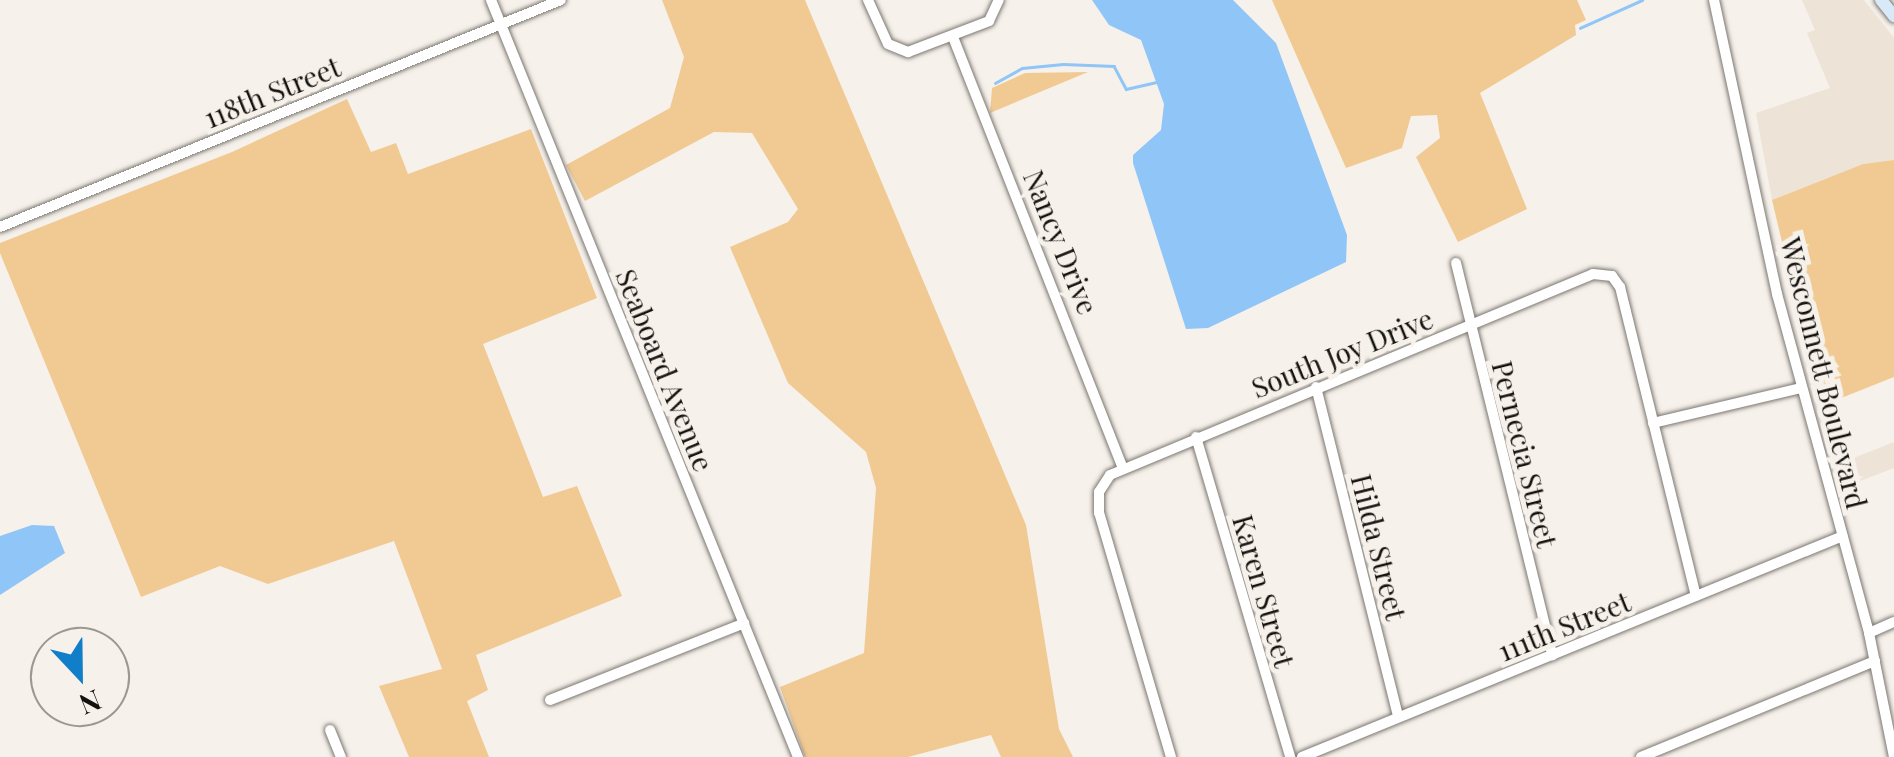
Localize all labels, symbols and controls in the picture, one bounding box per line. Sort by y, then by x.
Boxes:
street label: 118th Street [199,49,345,135]
street label: Nancy Drive [1017,165,1105,319]
street label: Wesconnett Boulevard [1774,234,1874,512]
street label: Seaboard Avenue [609,264,721,476]
street label: South Joy Drive [1246,301,1438,405]
street label: Pernecia Street [1486,357,1564,551]
street label: Hilda Street [1345,470,1413,624]
street label: Karen Street [1226,511,1302,671]
street label: 111th Street [1493,584,1635,668]
north arrow [30,627,130,727]
text: N [74,682,107,724]

